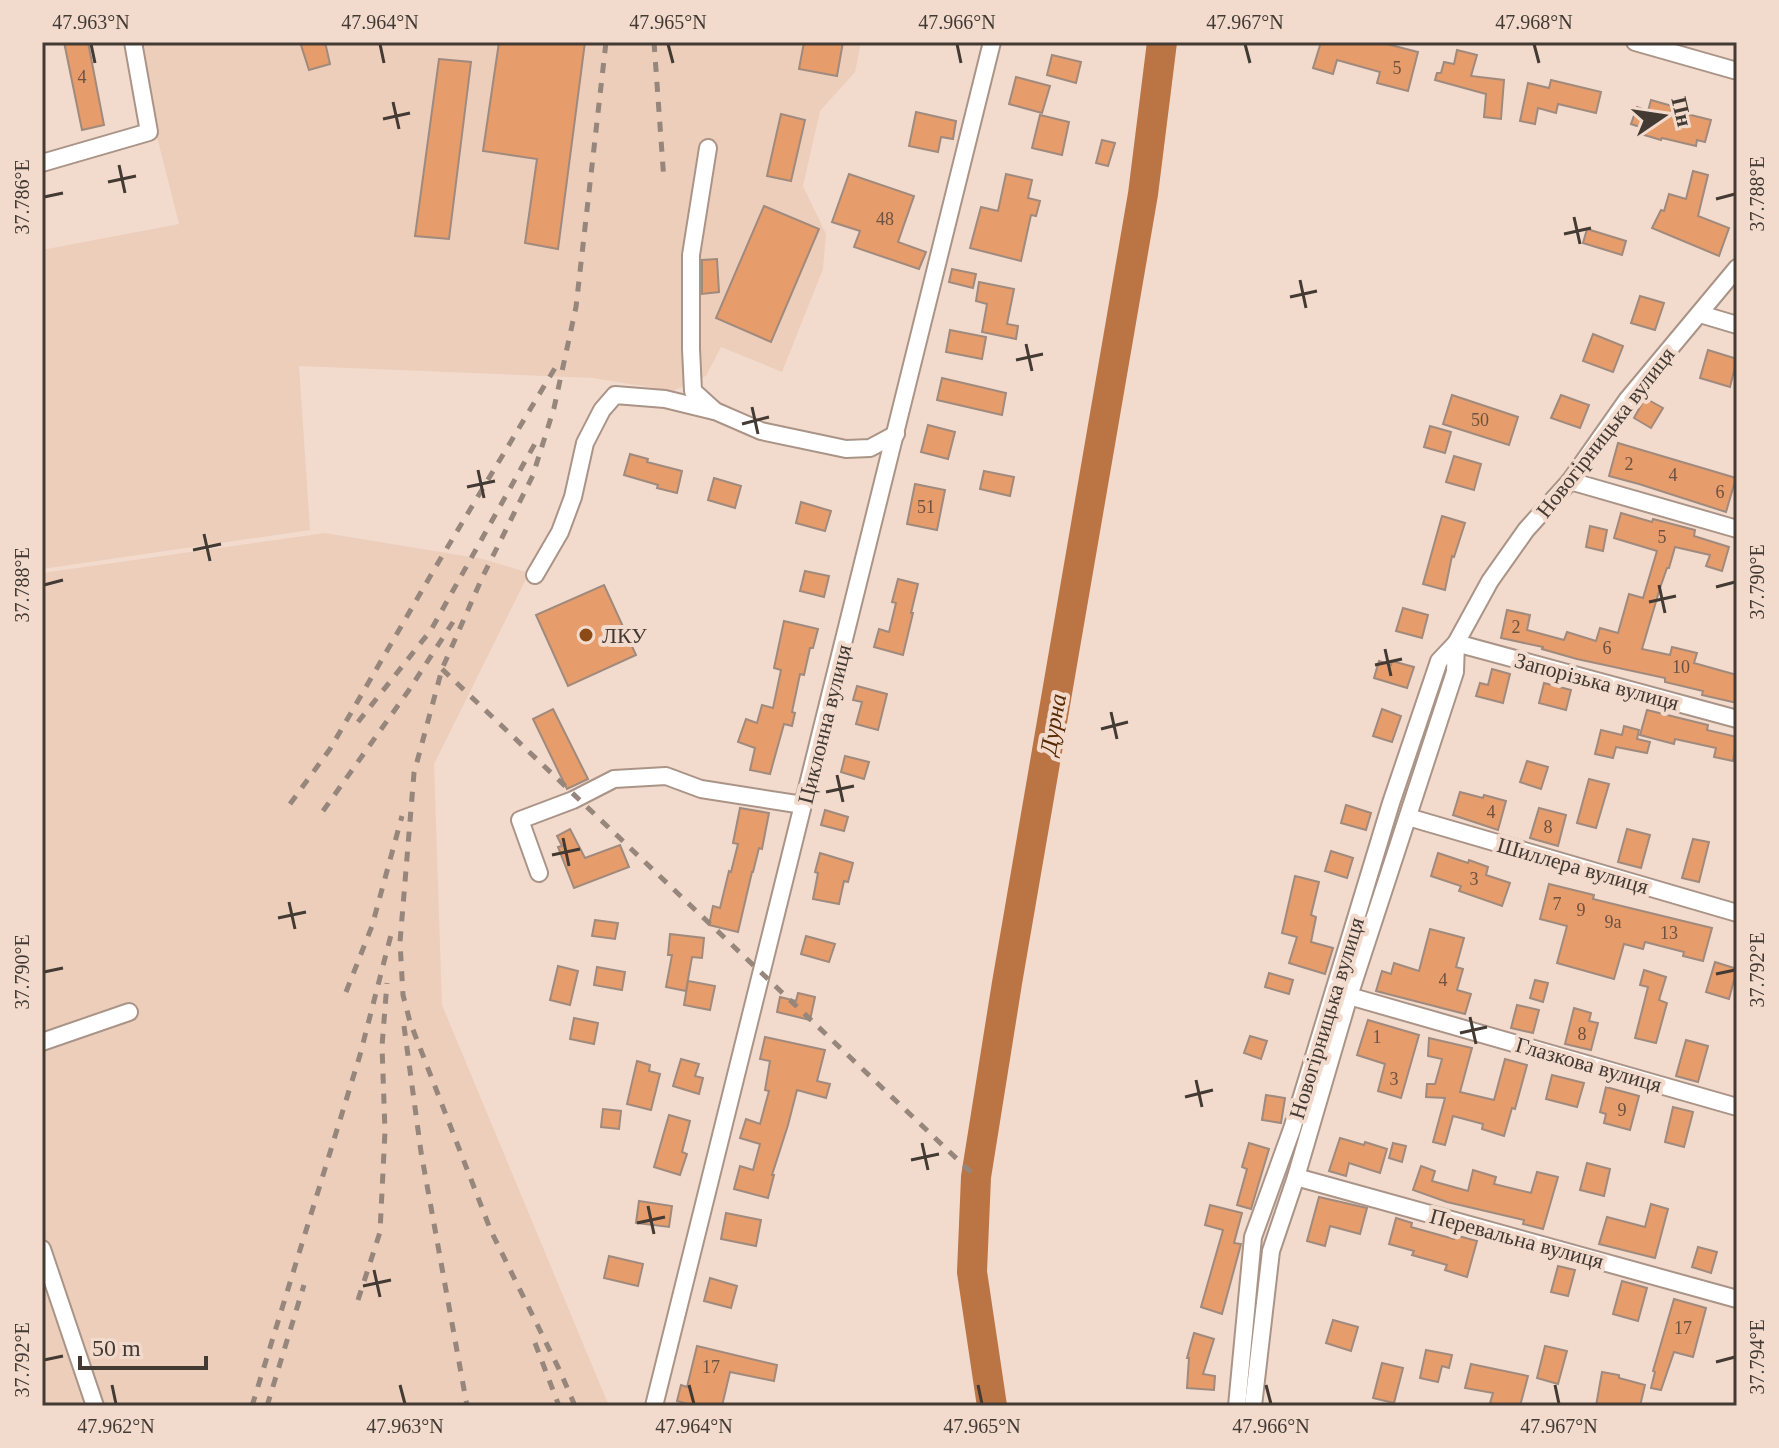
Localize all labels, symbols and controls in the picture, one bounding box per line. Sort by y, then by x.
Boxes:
text: 47.963°N [52,11,130,33]
text: 47.964°N [341,11,419,33]
text: 47.965°N [629,11,707,33]
text: 47.966°N [918,11,996,33]
text: 47.967°N [1206,11,1284,33]
text: 47.968°N [1495,11,1573,33]
house number: 5 [1393,58,1402,78]
house number: 4 [78,67,87,87]
north arrow [1623,76,1703,156]
text: Пн [1666,94,1698,129]
text: 37.788°E [1746,156,1768,232]
text: 37.786°E [11,159,33,235]
house number: 48 [876,209,894,229]
street label: Новогірницька вулиця [1531,342,1680,523]
house number: 50 [1471,410,1489,430]
house number: 2 [1625,454,1634,474]
house number: 4 [1669,465,1678,485]
house number: 6 [1716,482,1725,502]
house number: 51 [917,497,935,517]
house number: 5 [1658,527,1667,547]
text: 37.790°E [1746,544,1768,620]
text: 37.788°E [11,547,33,623]
house number: 2 [1512,617,1521,637]
place label: ЛКУ [602,623,647,648]
marker: ЛКУ [577,626,595,644]
house number: 6 [1603,638,1612,658]
street label: Циклонна вулиця [793,642,856,806]
street label: Запорізька вулиця [1512,648,1682,715]
house number: 10 [1672,657,1690,677]
water label: Дурна [1035,691,1071,759]
house number: 4 [1487,802,1496,822]
house number: 8 [1544,817,1553,837]
street label: Шиллера вулиця [1494,832,1651,899]
house number: 3 [1470,869,1479,889]
house number: 7 [1553,894,1562,914]
house number: 9 [1577,900,1586,920]
house number: 9а [1605,912,1622,932]
street label: Новогірницька вулиця [1284,914,1369,1122]
house number: 13 [1660,923,1678,943]
text: 37.792°E [1746,932,1768,1008]
text: 37.790°E [11,934,33,1010]
house number: 4 [1439,970,1448,990]
house number: 8 [1578,1024,1587,1044]
house number: 1 [1373,1027,1382,1047]
street label: Глазкова вулиця [1513,1032,1665,1097]
house number: 3 [1390,1069,1399,1089]
house number: 9 [1618,1100,1627,1120]
street label: Перевальна вулиця [1427,1203,1606,1274]
house number: 17 [1674,1318,1692,1338]
text: 37.794°E [1746,1319,1768,1395]
scale bar [80,1320,206,1370]
text: 37.792°E [11,1322,33,1398]
text: 50 m [92,1335,141,1361]
house number: 17 [702,1357,720,1377]
text: 47.962°N [77,1415,155,1437]
text: 47.963°N [366,1415,444,1437]
text: 47.964°N [655,1415,733,1437]
text: 47.965°N [943,1415,1021,1437]
text: 47.966°N [1232,1415,1310,1437]
text: 47.967°N [1520,1415,1598,1437]

